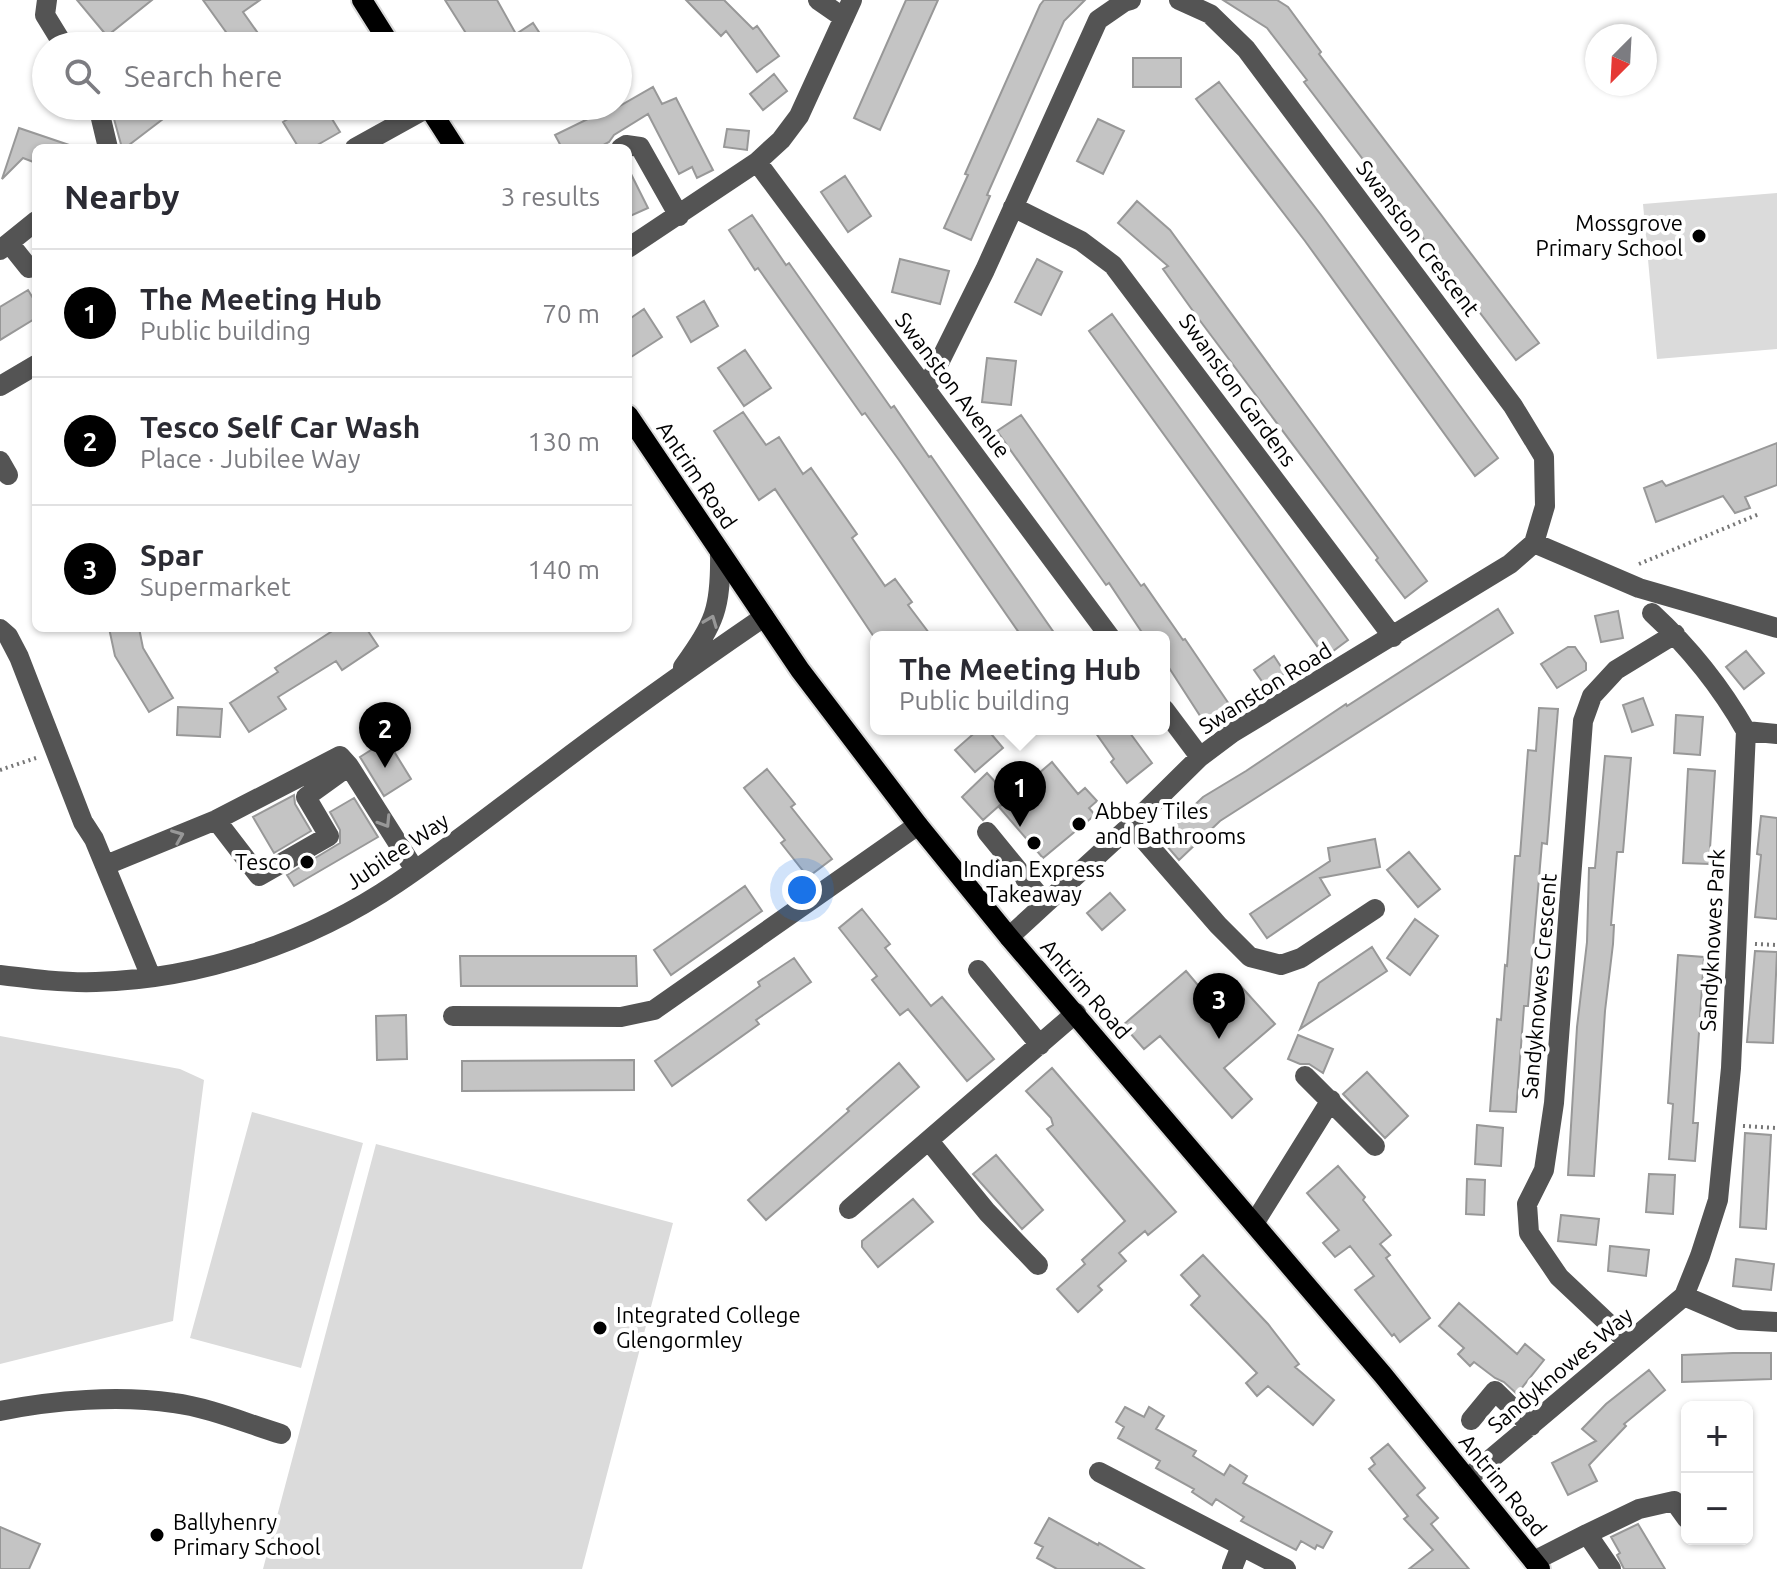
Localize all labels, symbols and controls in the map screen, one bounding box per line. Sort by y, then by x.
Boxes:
north arrow [1585,24,1657,96]
search box [32,32,632,120]
icon: search [60,54,104,98]
text: Search here [124,59,283,93]
street label: Swanston Crescent [1352,155,1485,321]
text: Nearby [64,177,179,215]
text: 3 results [501,182,600,211]
place label: Mossgrove Primary School [1536,210,1683,260]
marker: Mossgrove Primary School [1690,227,1708,245]
text: The Meeting Hub [140,282,382,316]
text: 1 [83,299,97,328]
text: 70 m [542,299,600,328]
street label: Swanston Avenue [891,307,1016,462]
street label: Swanston Gardens [1175,309,1302,471]
text: Public building [140,316,311,345]
text: Tesco Self Car Wash [140,410,420,444]
street label: Antrim Road [652,416,742,533]
text: 2 [83,427,97,456]
text: 130 m [528,427,600,456]
text: Place · Jubilee Way [140,444,360,473]
text: Spar [140,538,204,572]
text: 3 [83,555,97,584]
text: 140 m [528,555,600,584]
text: Supermarket [140,572,291,601]
one-way arrow [701,615,718,629]
popup [870,631,1170,735]
street label: Swanston Road [1194,637,1336,738]
text: The Meeting Hub [899,652,1141,686]
text: Public building [899,686,1070,715]
pin: 2 [359,702,411,768]
pin: 1 [994,761,1046,827]
place label: Abbey Tiles and Bathrooms [1095,798,1246,848]
street label: Jubilee Way [341,807,453,894]
one-way arrow [375,813,390,828]
marker: Abbey Tiles and Bathrooms [1070,815,1088,833]
one-way arrow [170,829,184,845]
marker: Indian Express Takeaway [1025,834,1043,852]
street label: Sandyknowes Park [1694,848,1729,1032]
place label: Tesco [235,849,291,874]
marker: Tesco [298,853,316,871]
place label: Indian Express Takeaway [963,856,1105,906]
your location [782,870,822,910]
street label: Sandyknowes Crescent [1516,872,1561,1100]
street label: Antrim Road [1036,934,1136,1044]
pin: 3 [1193,973,1245,1039]
place label: Integrated College Glengormley [616,1302,801,1352]
street label: Sandyknowes Way [1482,1302,1637,1437]
marker: Integrated College Glengormley [591,1319,609,1337]
map controls [1681,1401,1753,1545]
button: + [1681,1401,1753,1473]
street label: Antrim Road [1455,1429,1552,1541]
button: − [1681,1473,1753,1545]
place label: Ballyhenry Primary School [173,1509,321,1559]
marker: Ballyhenry Primary School [148,1526,166,1544]

